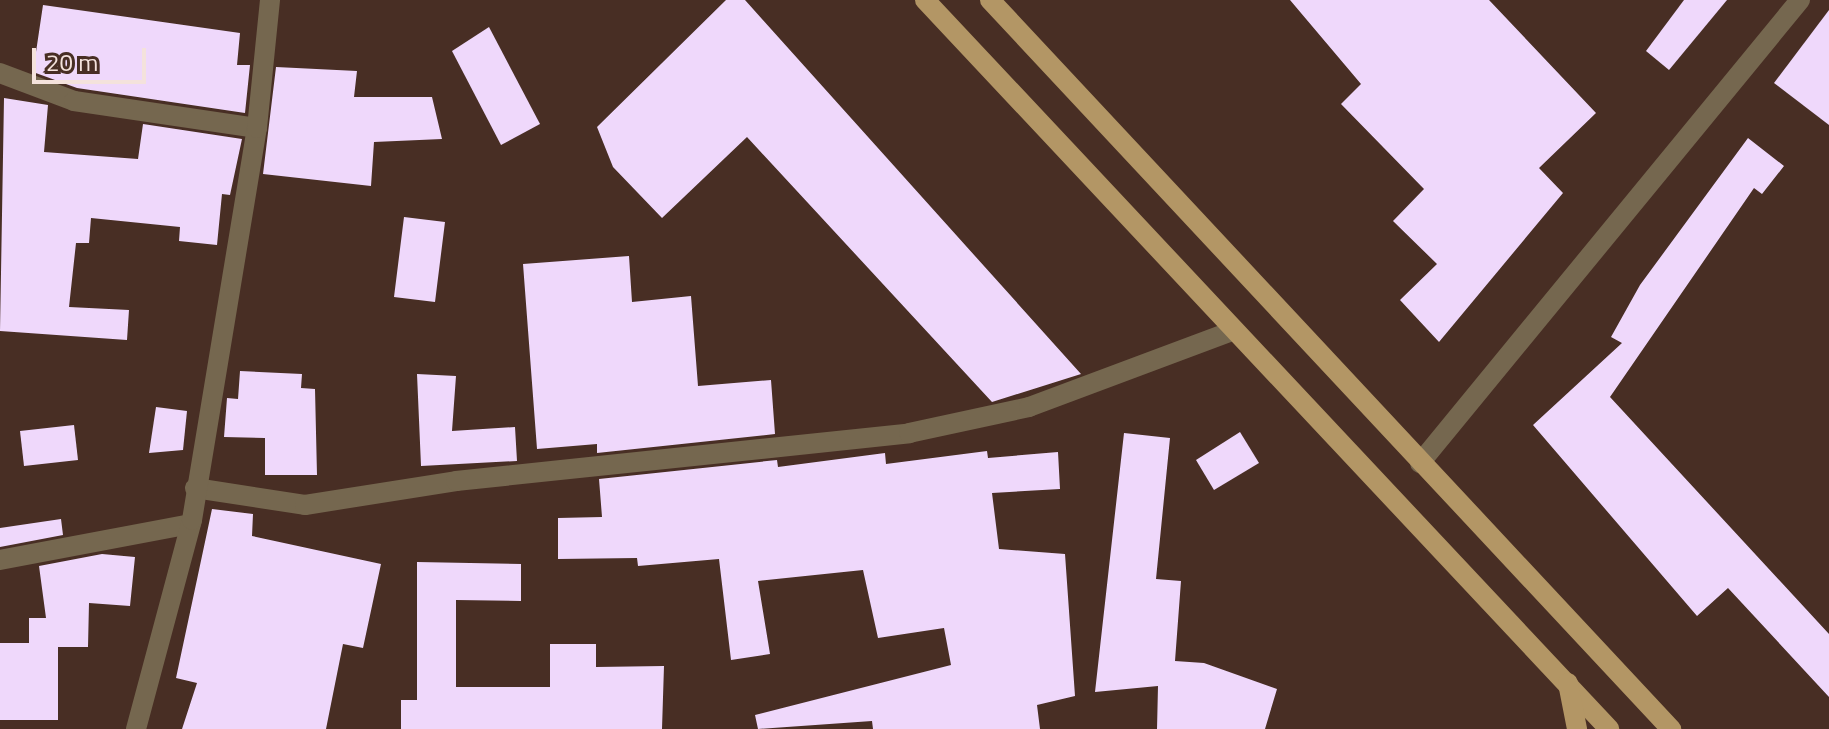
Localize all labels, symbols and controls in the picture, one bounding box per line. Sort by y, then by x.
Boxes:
scale bar [36,32,150,82]
text: 20 m [46,44,98,80]

